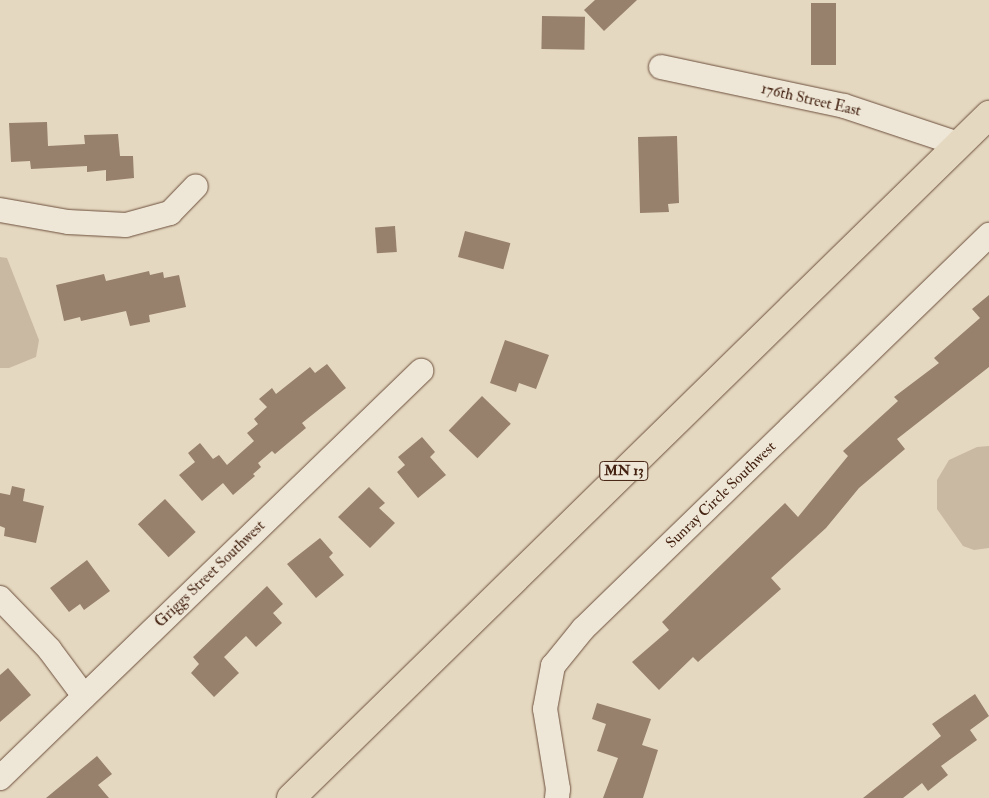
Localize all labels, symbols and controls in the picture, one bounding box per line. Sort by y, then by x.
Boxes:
street label: 176th Street East [759,80,863,120]
street label: Sunray Circle Southwest [662,438,780,552]
road number: MN 13 [599,460,649,482]
street label: Griggs Street Southwest [151,517,269,631]

